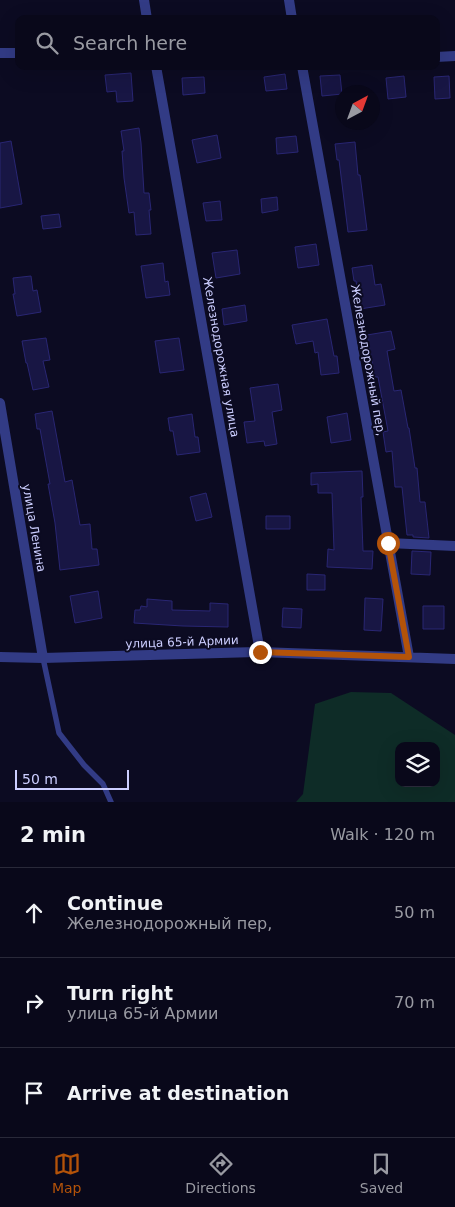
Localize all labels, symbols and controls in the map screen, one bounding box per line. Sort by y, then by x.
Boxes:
search box [15,15,440,70]
icon: search [33,29,61,57]
text: Search here [73,32,187,54]
north arrow [335,85,380,130]
street label: Железнодорожная улица [200,276,242,438]
street label: Железнодорожный пер, [348,283,388,437]
street label: улица Ленина [19,483,49,573]
route start [377,532,400,555]
street label: улица 65-й Армии [125,633,239,651]
route end [249,641,272,664]
map controls [395,742,440,787]
button: layers [395,742,440,787]
scale bar [15,767,129,790]
text: 50 m [22,771,58,787]
text: 2 min [20,823,86,847]
text: Walk · 120 m [330,825,435,844]
text: Continue [67,892,163,914]
icon: ahead [20,899,48,927]
text: 50 m [394,903,435,922]
text: Железнодорожный пер, [67,914,272,933]
text: Turn right [67,982,173,1004]
icon: right [20,989,48,1017]
text: 70 m [394,993,435,1012]
text: улица 65-й Армии [67,1004,218,1023]
icon: arrive [20,1079,48,1107]
text: Arrive at destination [67,1082,289,1104]
tab: Map [52,1150,81,1196]
tab: Directions [185,1150,256,1196]
tab: Saved [360,1150,403,1196]

